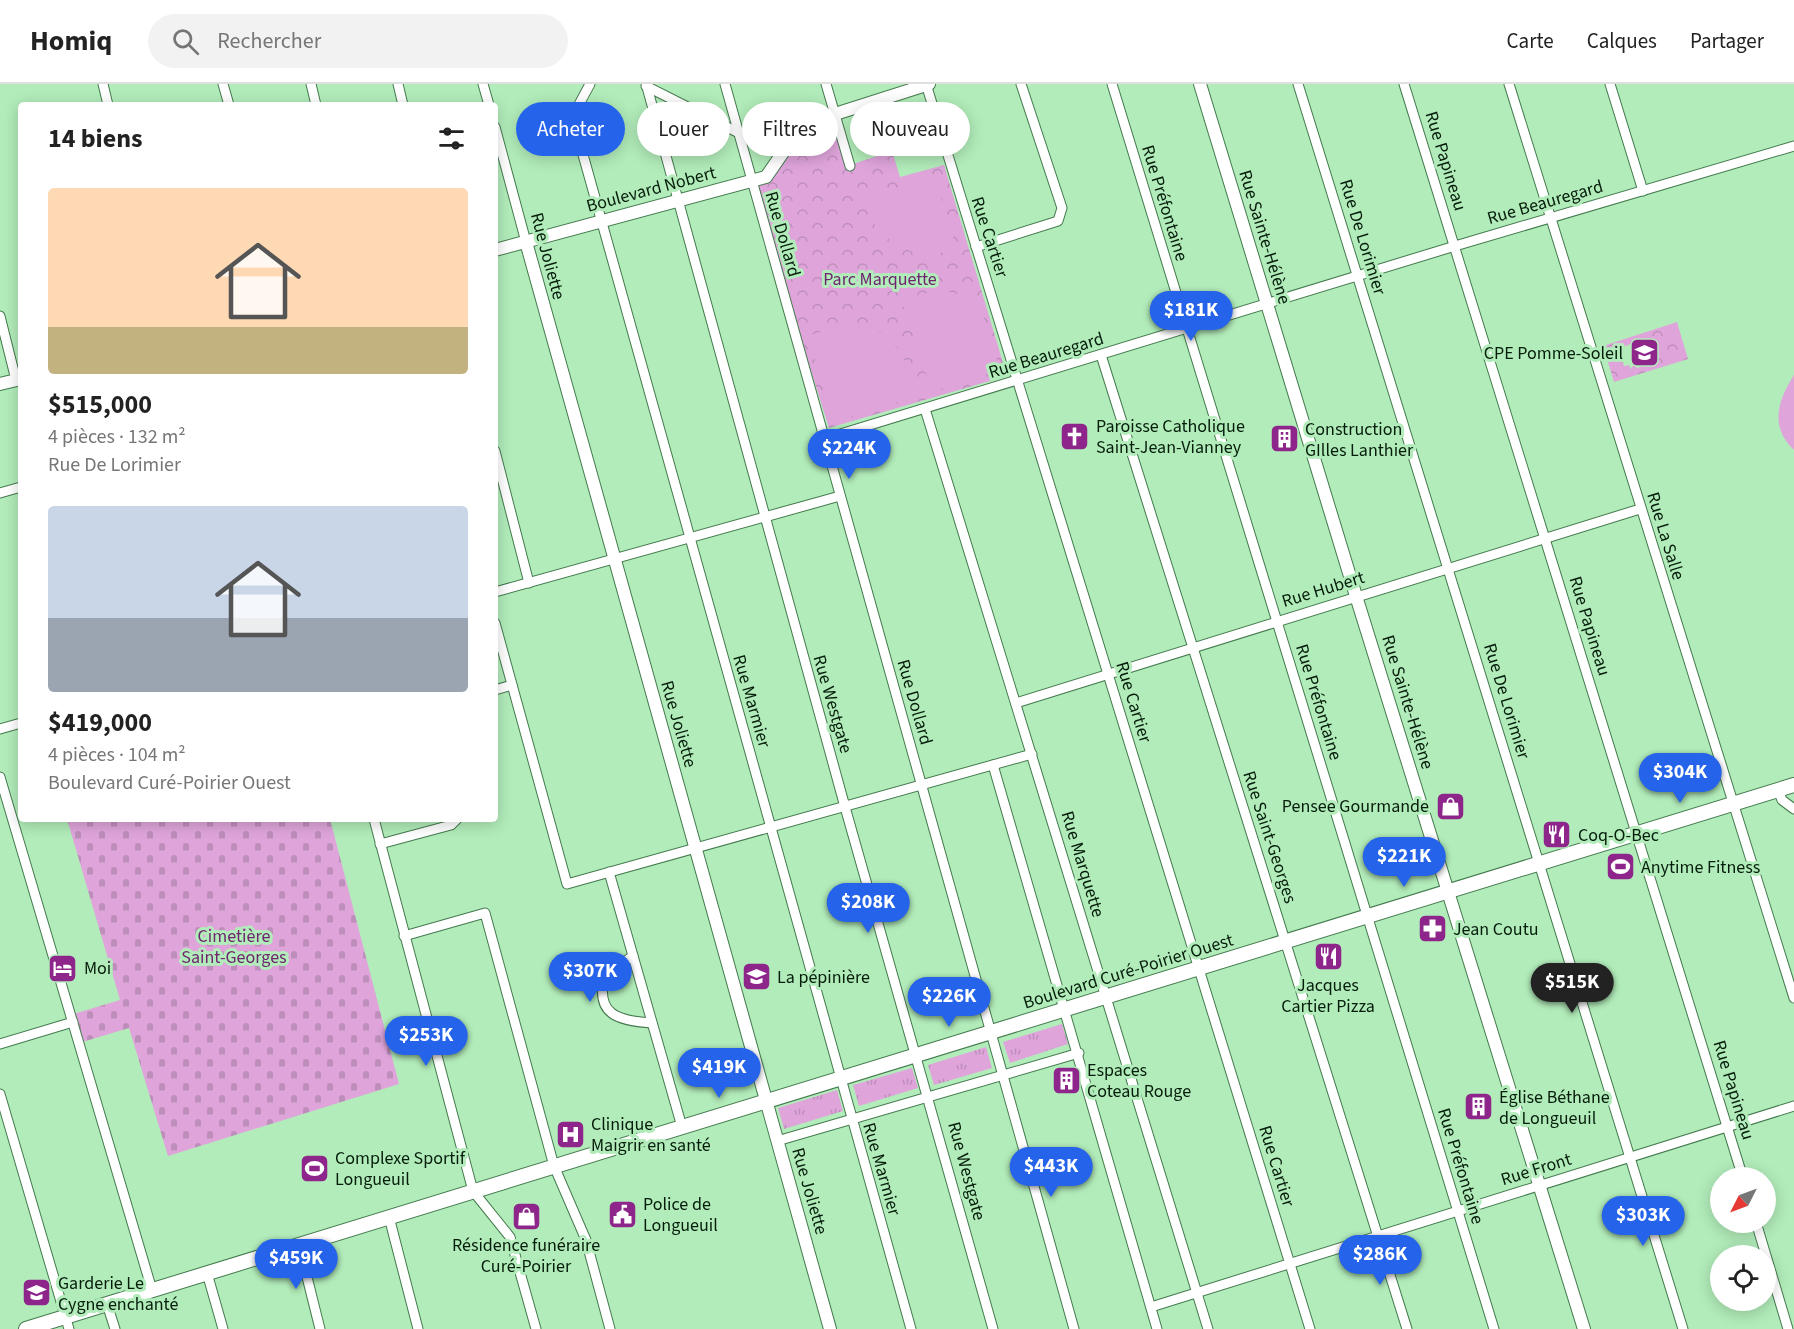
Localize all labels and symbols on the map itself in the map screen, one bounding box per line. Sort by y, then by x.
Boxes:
street label: Rue Papineau [1419,108,1473,214]
street label: Rue Préfontaine [1135,142,1194,264]
street label: Boulevard Nobert [584,160,719,219]
street label: Rue Sainte-Hélène [1232,167,1297,307]
street label: Rue Beauregard [1484,174,1606,231]
street label: Rue De Lorimier [1333,176,1392,299]
street label: Rue Dollard [758,189,807,280]
street label: Rue Cartier [965,193,1015,282]
street label: Rue Joliette [524,210,571,303]
park label: Parc Marquette [823,267,937,292]
pin: $181K [1149,291,1233,342]
street label: Rue Beauregard [985,326,1107,385]
school or university icon: CPE Pomme-Soleil [1628,337,1660,369]
place label: CPE Pomme-Soleil [1484,341,1623,366]
place label: Paroisse Catholique Saint-Jean-Vianney [1096,414,1245,460]
place label: Construction GIlles Lanthier [1305,417,1414,463]
church icon: Paroisse Catholique Saint-Jean-Vianney [1059,420,1091,452]
building icon: Construction GIlles Lanthier [1268,423,1300,455]
pin: $224K [807,429,891,480]
street label: Rue La Salle [1640,489,1691,583]
street label: Rue Hubert [1279,565,1368,614]
street label: Rue Papineau [1563,573,1617,679]
street label: Rue Sainte-Hélène [1375,632,1440,772]
street label: Rue De Lorimier [1477,640,1536,763]
street label: Rue Préfontaine [1289,641,1348,763]
street label: Rue Marmier [726,652,777,751]
street label: Rue Westgate [807,652,858,756]
street label: Rue Dollard [890,657,939,748]
street label: Rue Cartier [1109,658,1158,747]
street label: Rue Joliette [654,678,703,771]
pin: $304K [1638,753,1722,804]
street label: Rue Saint-Georges [1236,768,1303,907]
shop icon: Pensee Gourmande [1434,790,1466,822]
place label: Pensee Gourmande [1282,794,1429,819]
street label: Rue Marquette [1055,808,1111,920]
restaurant icon: Coq-O-Bec [1541,819,1573,851]
place label: Coq-O-Bec [1578,823,1659,848]
pin: $221K [1362,837,1446,888]
sports icon: Anytime Fitness [1604,851,1636,883]
place label: Anytime Fitness [1641,855,1760,880]
pin: $208K [826,883,910,934]
pharmacy icon: Jean Coutu [1416,913,1448,945]
place label: Jean Coutu [1453,917,1539,942]
park label: Cimetière Saint-Georges [181,924,287,970]
street label: Boulevard Curé-Poirier Ouest [1020,928,1236,1015]
restaurant icon: Jacques Cartier Pizza [1312,940,1344,972]
hotel icon: Moi [47,952,79,984]
pin: $307K [548,952,632,1003]
place label: Moi [84,956,111,981]
school or university icon: La pépinière [740,961,772,993]
pin: $515K [1530,963,1614,1014]
place label: La pépinière [777,965,870,990]
place label: Jacques Cartier Pizza [1281,973,1375,1019]
pin: $226K [907,977,991,1028]
pin: $253K [384,1016,468,1067]
street label: Rue Papineau [1707,1037,1761,1143]
pin: $419K [677,1048,761,1099]
place label: Espaces Coteau Rouge [1087,1058,1191,1104]
building icon: Espaces Coteau Rouge [1050,1064,1082,1096]
place label: Église Béthane de Longueuil [1499,1085,1610,1131]
building icon: Église Béthane de Longueuil [1462,1091,1494,1123]
street label: Rue Préfontaine [1431,1105,1490,1227]
place label: Clinique Maigrir en santé [591,1112,711,1158]
hospital icon: Clinique Maigrir en santé [554,1118,586,1150]
street label: Rue Westgate [941,1119,992,1223]
street label: Rue Marmier [856,1120,907,1219]
street label: Rue Cartier [1252,1122,1301,1211]
street label: Rue Joliette [785,1145,834,1238]
place label: Complexe Sportif Longueuil [335,1146,466,1192]
pin: $443K [1009,1147,1093,1198]
street label: Rue Front [1498,1147,1575,1192]
sports icon: Complexe Sportif Longueuil [298,1152,330,1184]
north arrow [1710,1167,1776,1233]
place label: Police de Longueuil [643,1192,718,1238]
pin: $303K [1601,1196,1685,1247]
public building icon: Police de Longueuil [606,1198,638,1230]
shop icon: Résidence funéraire Curé-Poirier [510,1200,542,1232]
place label: Résidence funéraire Curé-Poirier [452,1233,600,1279]
pin: $286K [1338,1235,1422,1286]
pin: $459K [254,1239,338,1290]
place label: Garderie Le Cygne enchanté [58,1271,178,1317]
school or university icon: Garderie Le Cygne enchanté [21,1277,53,1309]

